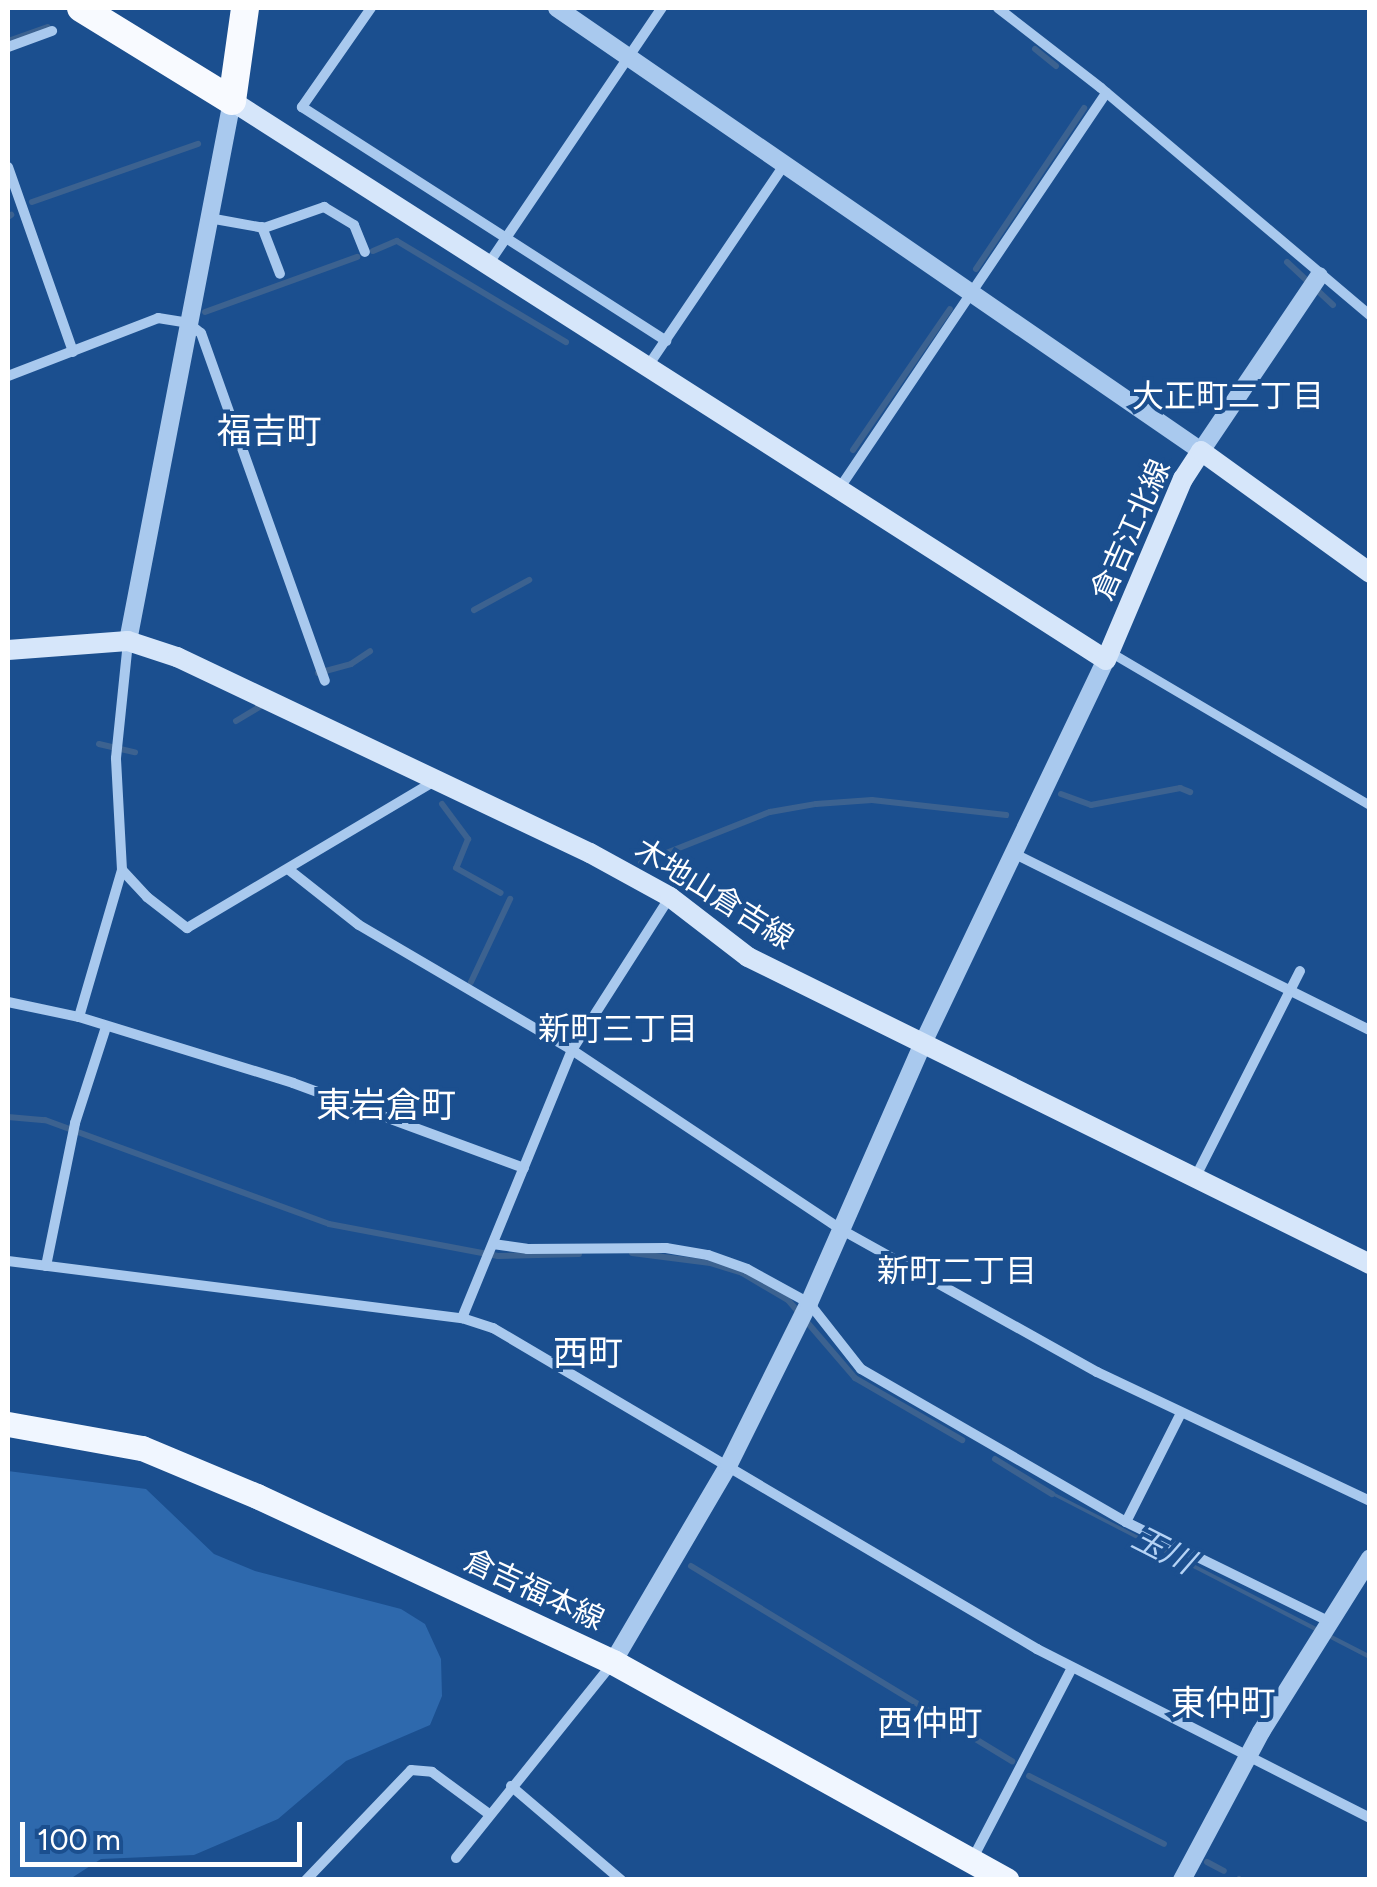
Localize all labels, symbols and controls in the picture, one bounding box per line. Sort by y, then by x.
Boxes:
district label: 大正町二丁目 [1132,377,1324,415]
district label: 福吉町 [217,410,321,452]
street label: 倉吉江北線 [1084,454,1178,606]
street label: 木地山倉吉線 [628,831,800,957]
district label: 新町三丁目 [538,1010,698,1048]
district label: 東岩倉町 [316,1084,456,1126]
district label: 新町二丁目 [877,1252,1037,1290]
district label: 西町 [553,1332,623,1374]
water label: 玉川 [1126,1518,1200,1582]
street label: 倉吉福本線 [458,1542,610,1638]
district label: 東仲町 [1171,1682,1275,1724]
district label: 西仲町 [878,1702,982,1744]
scale bar [25,1802,308,1864]
text: 100 m [37,1821,121,1858]

